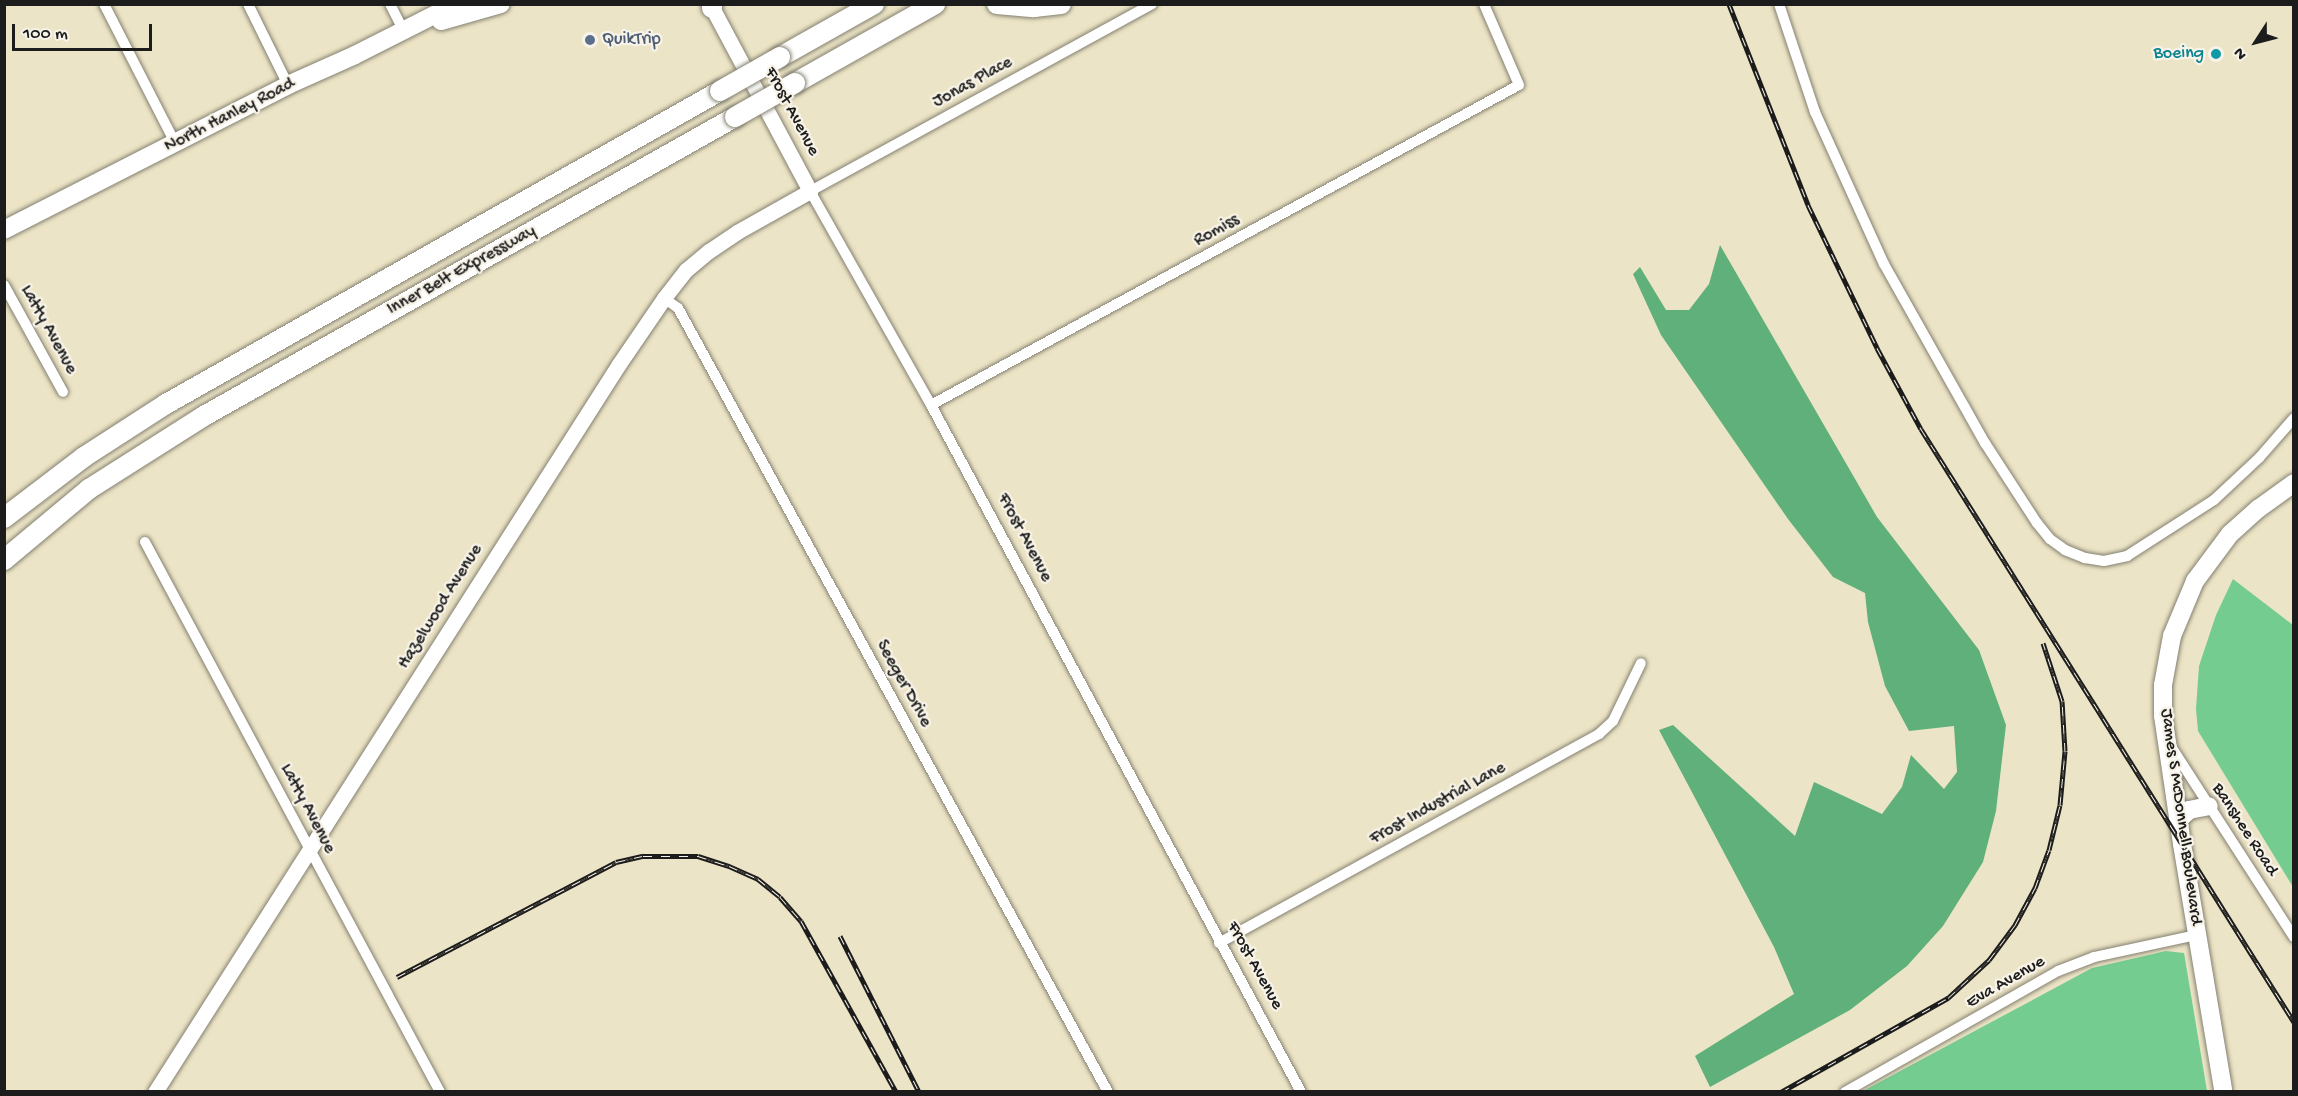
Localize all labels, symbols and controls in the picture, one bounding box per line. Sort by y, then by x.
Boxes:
scale bar [15,12,154,50]
north arrow [2226,12,2286,72]
text: 100 m [23,24,68,45]
place label: QuikTrip [602,29,661,51]
marker: QuikTrip [583,33,597,47]
place label: Boeing [2153,43,2204,65]
text: N [2230,43,2252,63]
marker: Boeing [2209,47,2223,61]
street label: Jonas Place [929,52,1017,114]
street label: Frost Avenue [759,64,823,160]
street label: North Hanley Road [161,74,299,158]
street label: Romiss [1190,210,1244,252]
street label: Inner Belt Expressway [384,221,540,321]
street label: Latty Avenue [15,282,81,378]
street label: Frost Avenue [992,490,1056,586]
street label: Hazelwood Avenue [394,541,488,673]
street label: Seeger Drive [870,637,936,731]
street label: James S McDonnell Boulevard [2154,707,2206,927]
street label: Frost Industrial Lane [1366,758,1510,850]
street label: Latty Avenue [274,760,340,858]
street label: Banshee Road [2206,780,2282,880]
street label: Frost Avenue [1221,918,1287,1014]
street label: Eva Avenue [1963,952,2049,1014]

